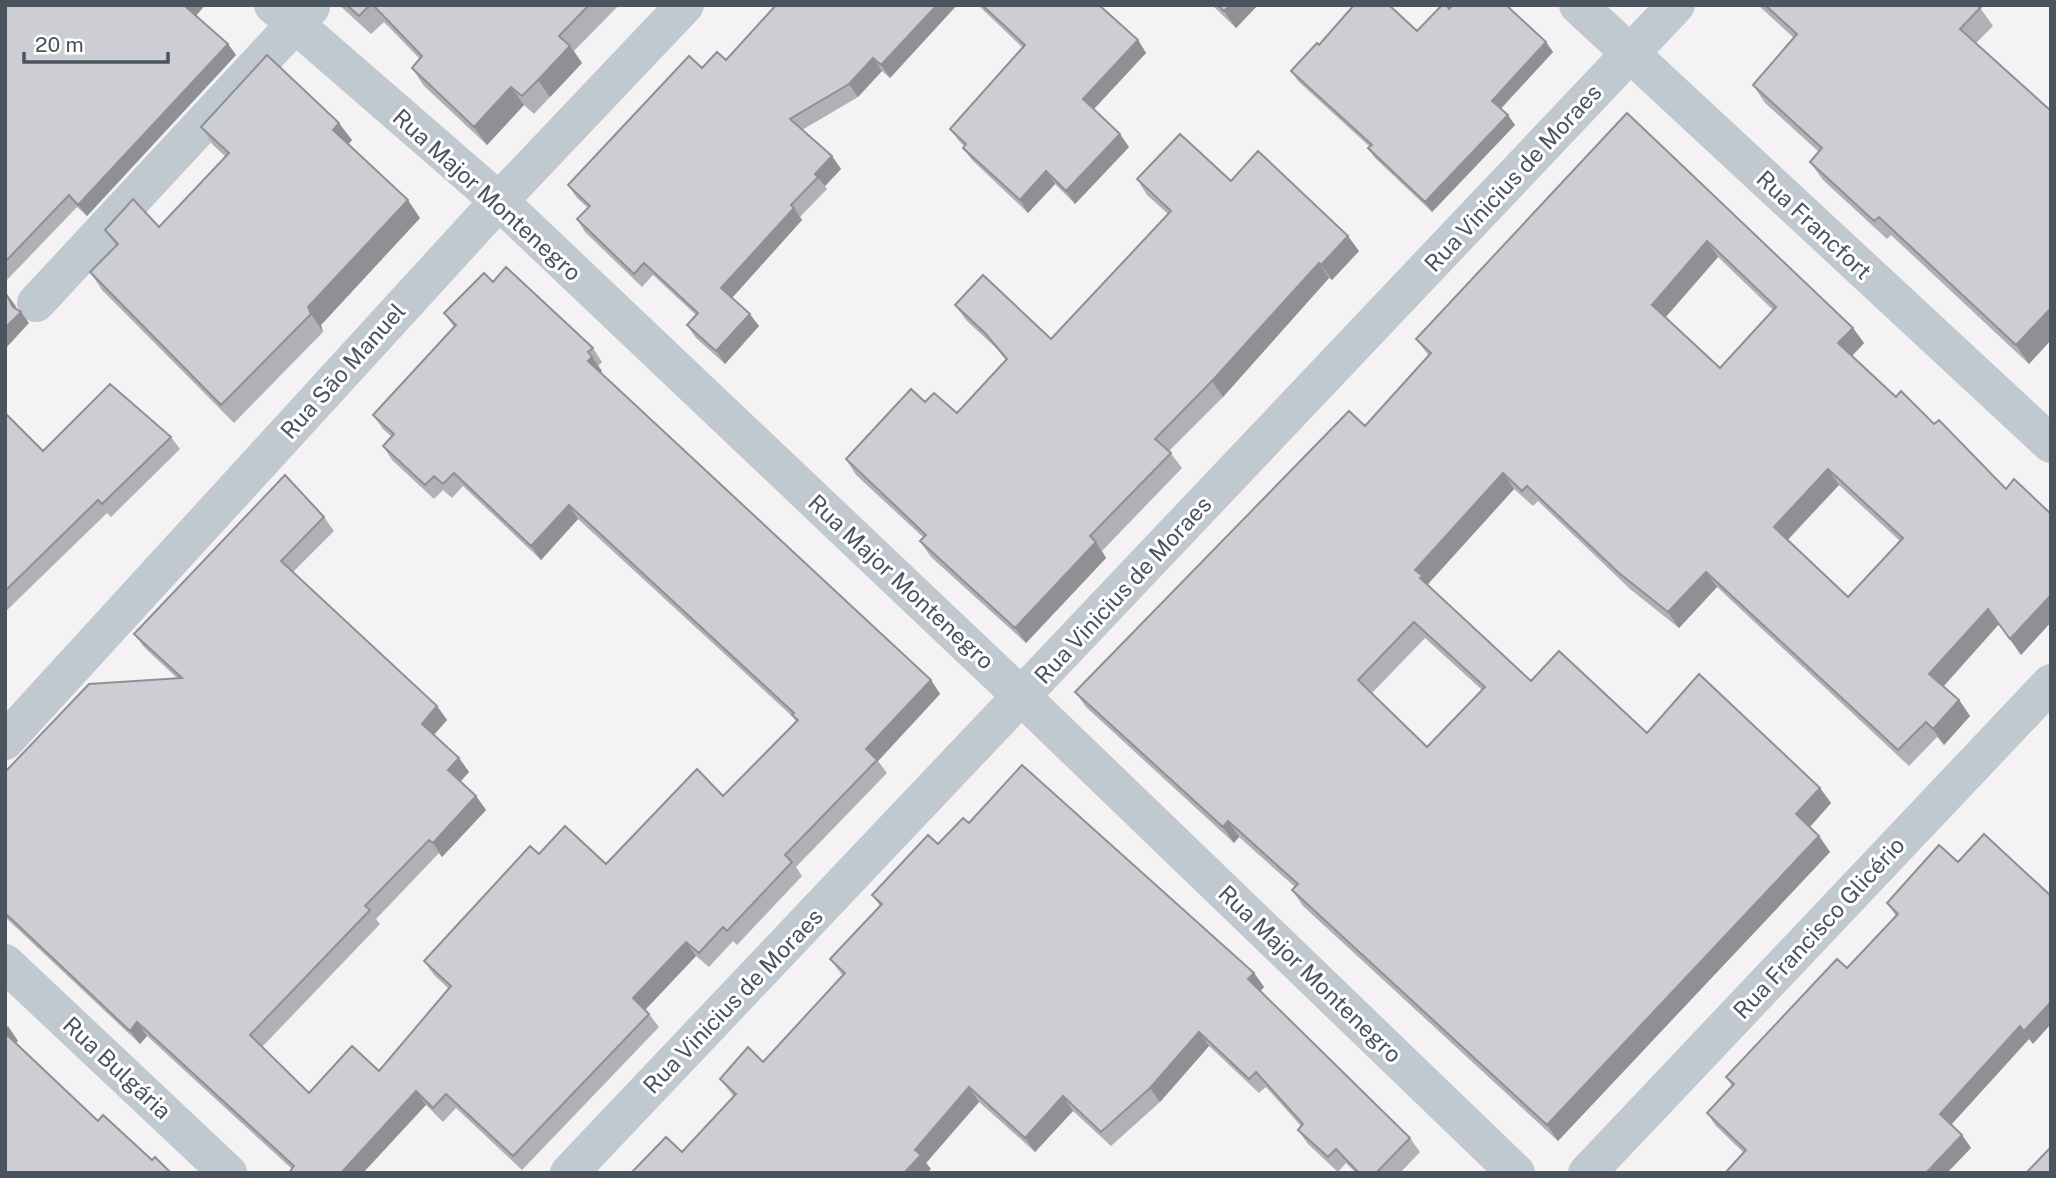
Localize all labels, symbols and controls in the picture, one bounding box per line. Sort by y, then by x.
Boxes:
scale bar [24,21,168,65]
text: 20 m [35,32,84,57]
street label: Rua Vinicius de Moraes [1419,78,1606,277]
street label: Rua Major Montenegro [388,103,587,286]
street label: Rua Francfort [1751,165,1877,285]
street label: Rua São Manuel [275,297,411,444]
street label: Rua Major Montenegro [803,489,1000,675]
street label: Rua Vinicius de Moraes [1029,490,1216,689]
street label: Rua Francisco Glicério [1727,831,1910,1024]
street label: Rua Major Montenegro [1213,879,1407,1068]
street label: Rua Vinicius de Moraes [637,903,828,1099]
street label: Rua Bulgária [58,1011,177,1124]

